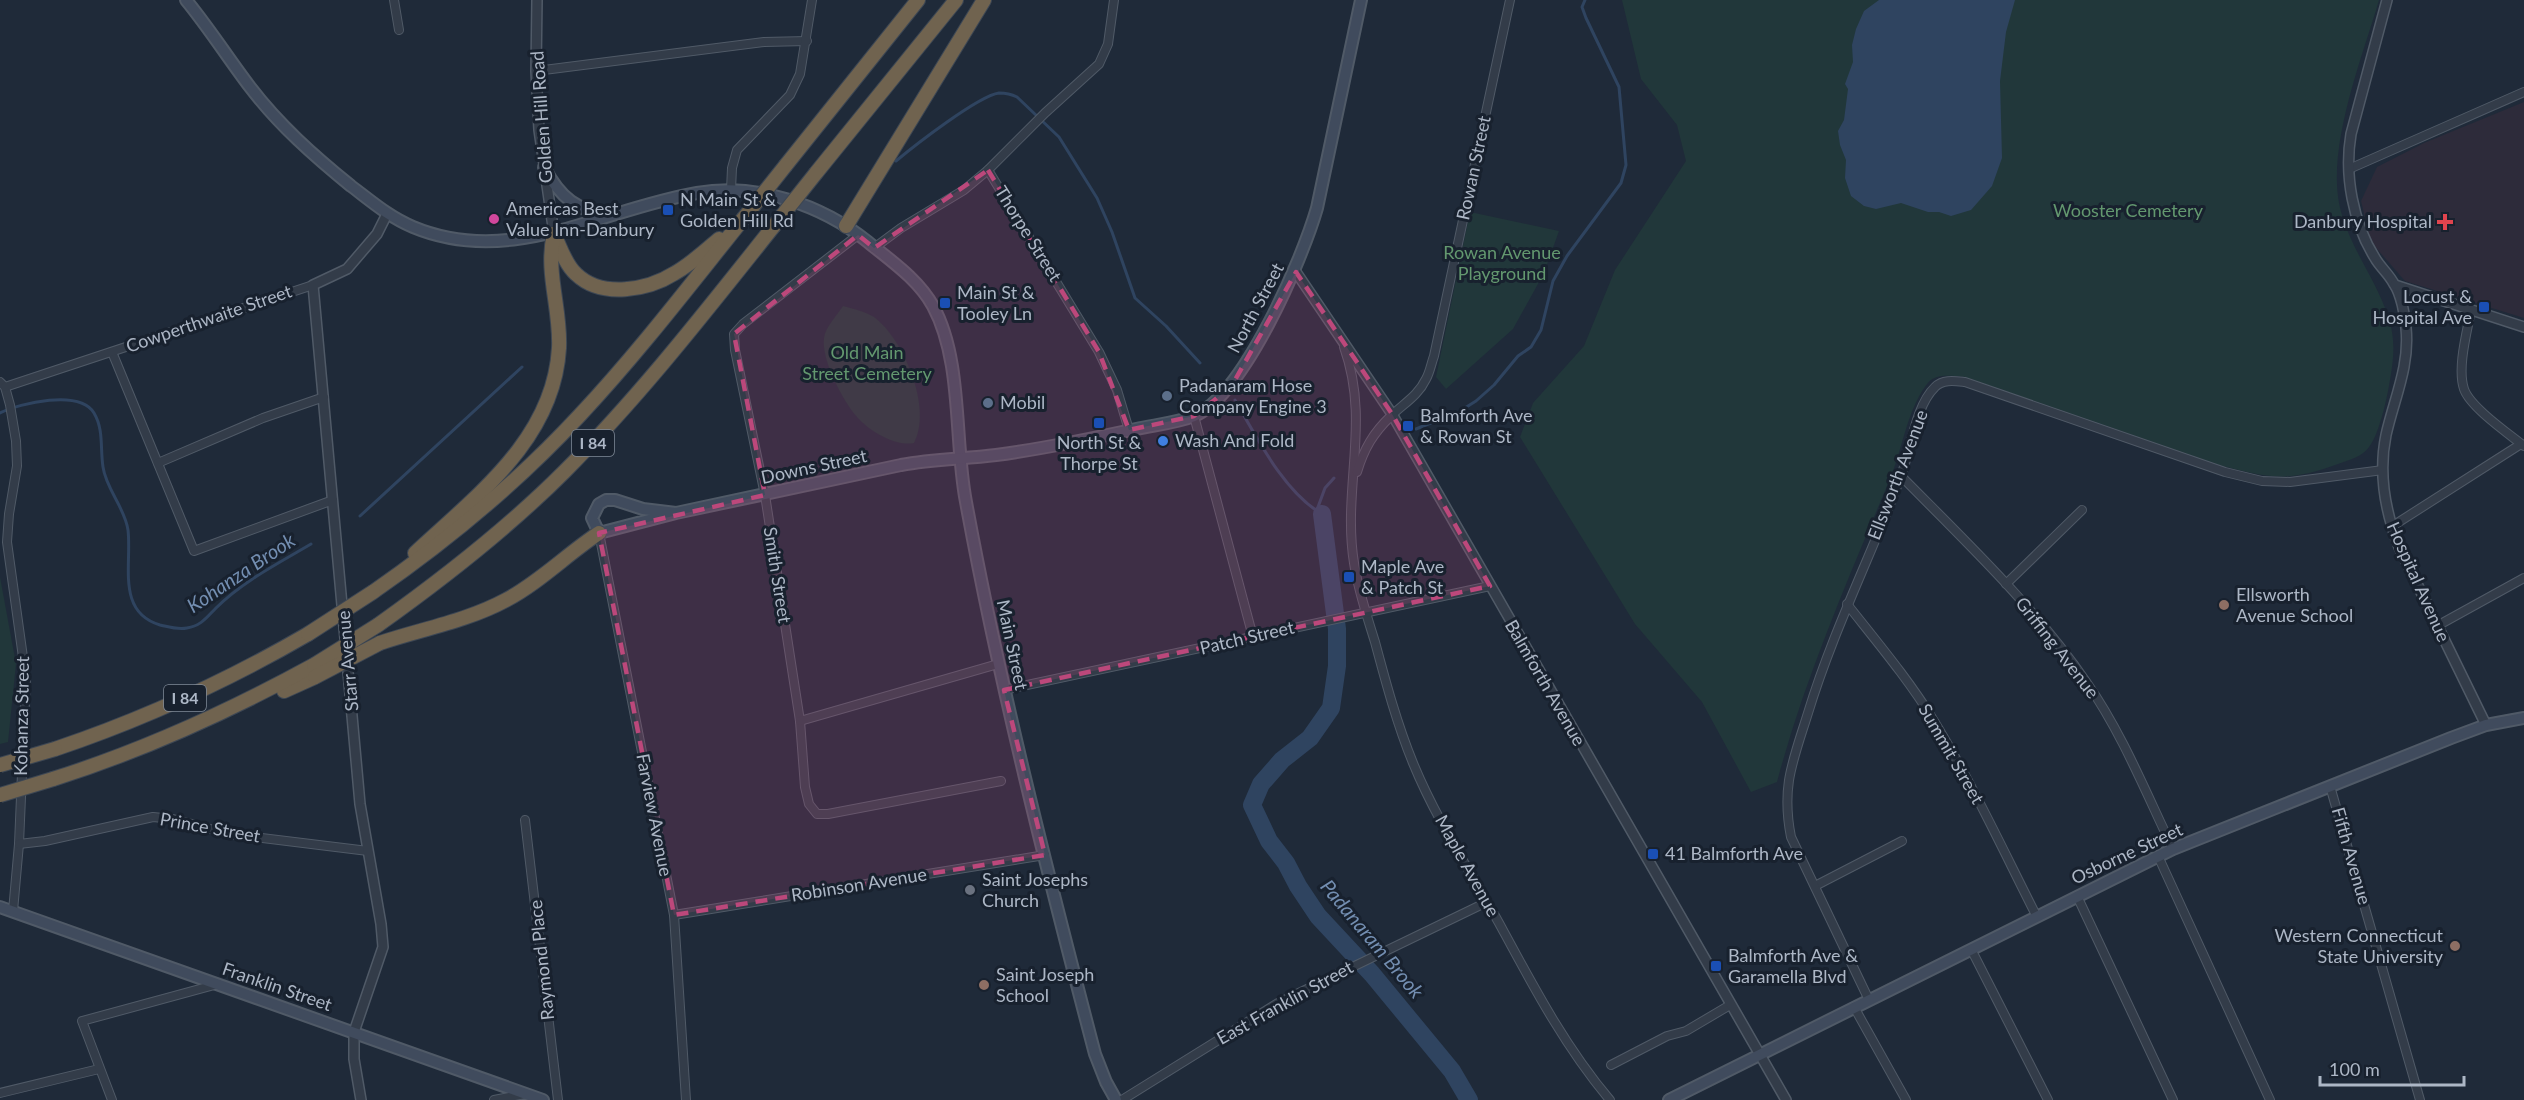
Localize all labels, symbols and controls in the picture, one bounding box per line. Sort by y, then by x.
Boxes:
street label: Golden Hill Road [525,50,557,184]
street label: Rowan Street [1451,113,1495,222]
street label: Thorpe Street [991,181,1067,286]
place label: N Main St & Golden Hill Rd [680,188,794,231]
place label: Americas Best Value Inn-Danbury [506,197,655,240]
park label: Wooster Cemetery [2053,199,2204,221]
marker: N Main St & Golden Hill Rd [661,203,675,217]
place label: Danbury Hospital [2294,210,2432,232]
marker: Americas Best Value Inn-Danbury [487,212,501,226]
marker: Danbury Hospital [2436,213,2454,231]
park label: Rowan Avenue Playground [1443,241,1561,284]
street label: North Street [1222,258,1288,356]
street label: Cowperthwaite Street [123,279,295,357]
place label: Main St & Tooley Ln [957,281,1035,324]
place label: Locust & Hospital Ave [2372,285,2472,328]
marker: Main St & Tooley Ln [938,296,952,310]
marker: Locust & Hospital Ave [2477,300,2491,314]
park label: Old Main Street Cemetery [802,341,932,384]
place label: Padanaram Hose Company Engine 3 [1179,374,1327,417]
marker: Padanaram Hose Company Engine 3 [1160,389,1174,403]
place label: Mobil [1000,391,1045,413]
marker: Mobil [981,396,995,410]
place label: Balmforth Ave & Rowan St [1420,404,1533,447]
street label: Ellsworth Avenue [1862,407,1932,543]
marker: North St & Thorpe St [1092,416,1106,430]
marker: Balmforth Ave & Rowan St [1401,419,1415,433]
place label: Wash And Fold [1175,429,1294,451]
road number: I 84 [572,430,614,456]
place label: North St & Thorpe St [1057,431,1141,474]
marker: Wash And Fold [1156,434,1170,448]
street label: Downs Street [759,444,869,488]
street label: Hospital Avenue [2383,518,2455,645]
street label: Smith Street [760,525,797,625]
water label: Kohanza Brook [182,527,299,617]
place label: Maple Ave & Patch St [1361,555,1444,598]
marker: Maple Ave & Patch St [1342,570,1356,584]
place label: Ellsworth Avenue School [2236,583,2353,626]
street label: Griffing Avenue [2011,592,2104,703]
street label: Main Street [993,598,1033,692]
marker: Ellsworth Avenue School [2217,598,2231,612]
street label: Starr Avenue [332,610,362,712]
street label: Patch Street [1197,615,1297,659]
street label: Balmforth Avenue [1501,615,1591,750]
street label: Kohanza Street [9,655,33,776]
road number: I 84 [164,685,206,711]
street label: Summit Street [1914,699,1990,808]
street label: Farview Avenue [632,751,678,878]
street label: Fifth Avenue [2328,804,2376,907]
street label: Prince Street [158,807,263,847]
street label: Maple Avenue [1431,811,1505,920]
street label: Osborne Street [2067,817,2186,889]
place label: 41 Balmforth Ave [1665,842,1803,864]
marker: 41 Balmforth Ave [1646,847,1660,861]
street label: Robinson Avenue [789,862,928,906]
place label: Saint Josephs Church [982,868,1088,911]
water label: Padanaram Brook [1316,874,1430,1003]
marker: Saint Josephs Church [963,883,977,897]
street label: Raymond Place [524,899,558,1021]
place label: Western Connecticut State University [2275,924,2444,967]
marker: Western Connecticut State University [2448,939,2462,953]
place label: Balmforth Ave & Garamella Blvd [1728,944,1858,987]
street label: East Franklin Street [1212,955,1357,1049]
street label: Franklin Street [220,957,336,1015]
marker: Balmforth Ave & Garamella Blvd [1709,959,1723,973]
place label: Saint Joseph School [996,963,1094,1006]
marker: Saint Joseph School [977,978,991,992]
scale bar [2320,1049,2464,1087]
text: 100 m [2329,1058,2380,1080]

